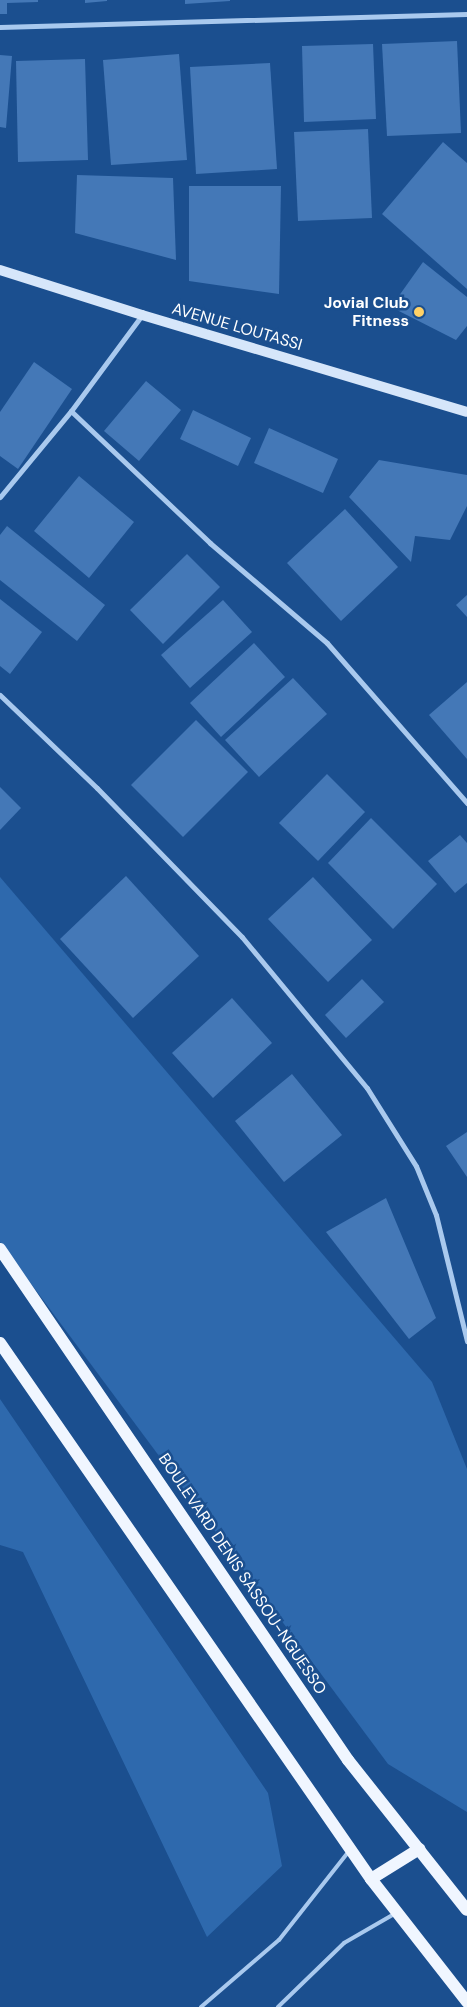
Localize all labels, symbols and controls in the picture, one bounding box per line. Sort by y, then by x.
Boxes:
place label: Jovial Club Fitness [324,293,409,331]
street label: AVENUE LOUTASSI [170,299,304,355]
marker: Jovial Club Fitness [413,306,425,318]
street label: BOULEVARD DENIS SASSOU-NGUESSO [154,1450,330,1698]

